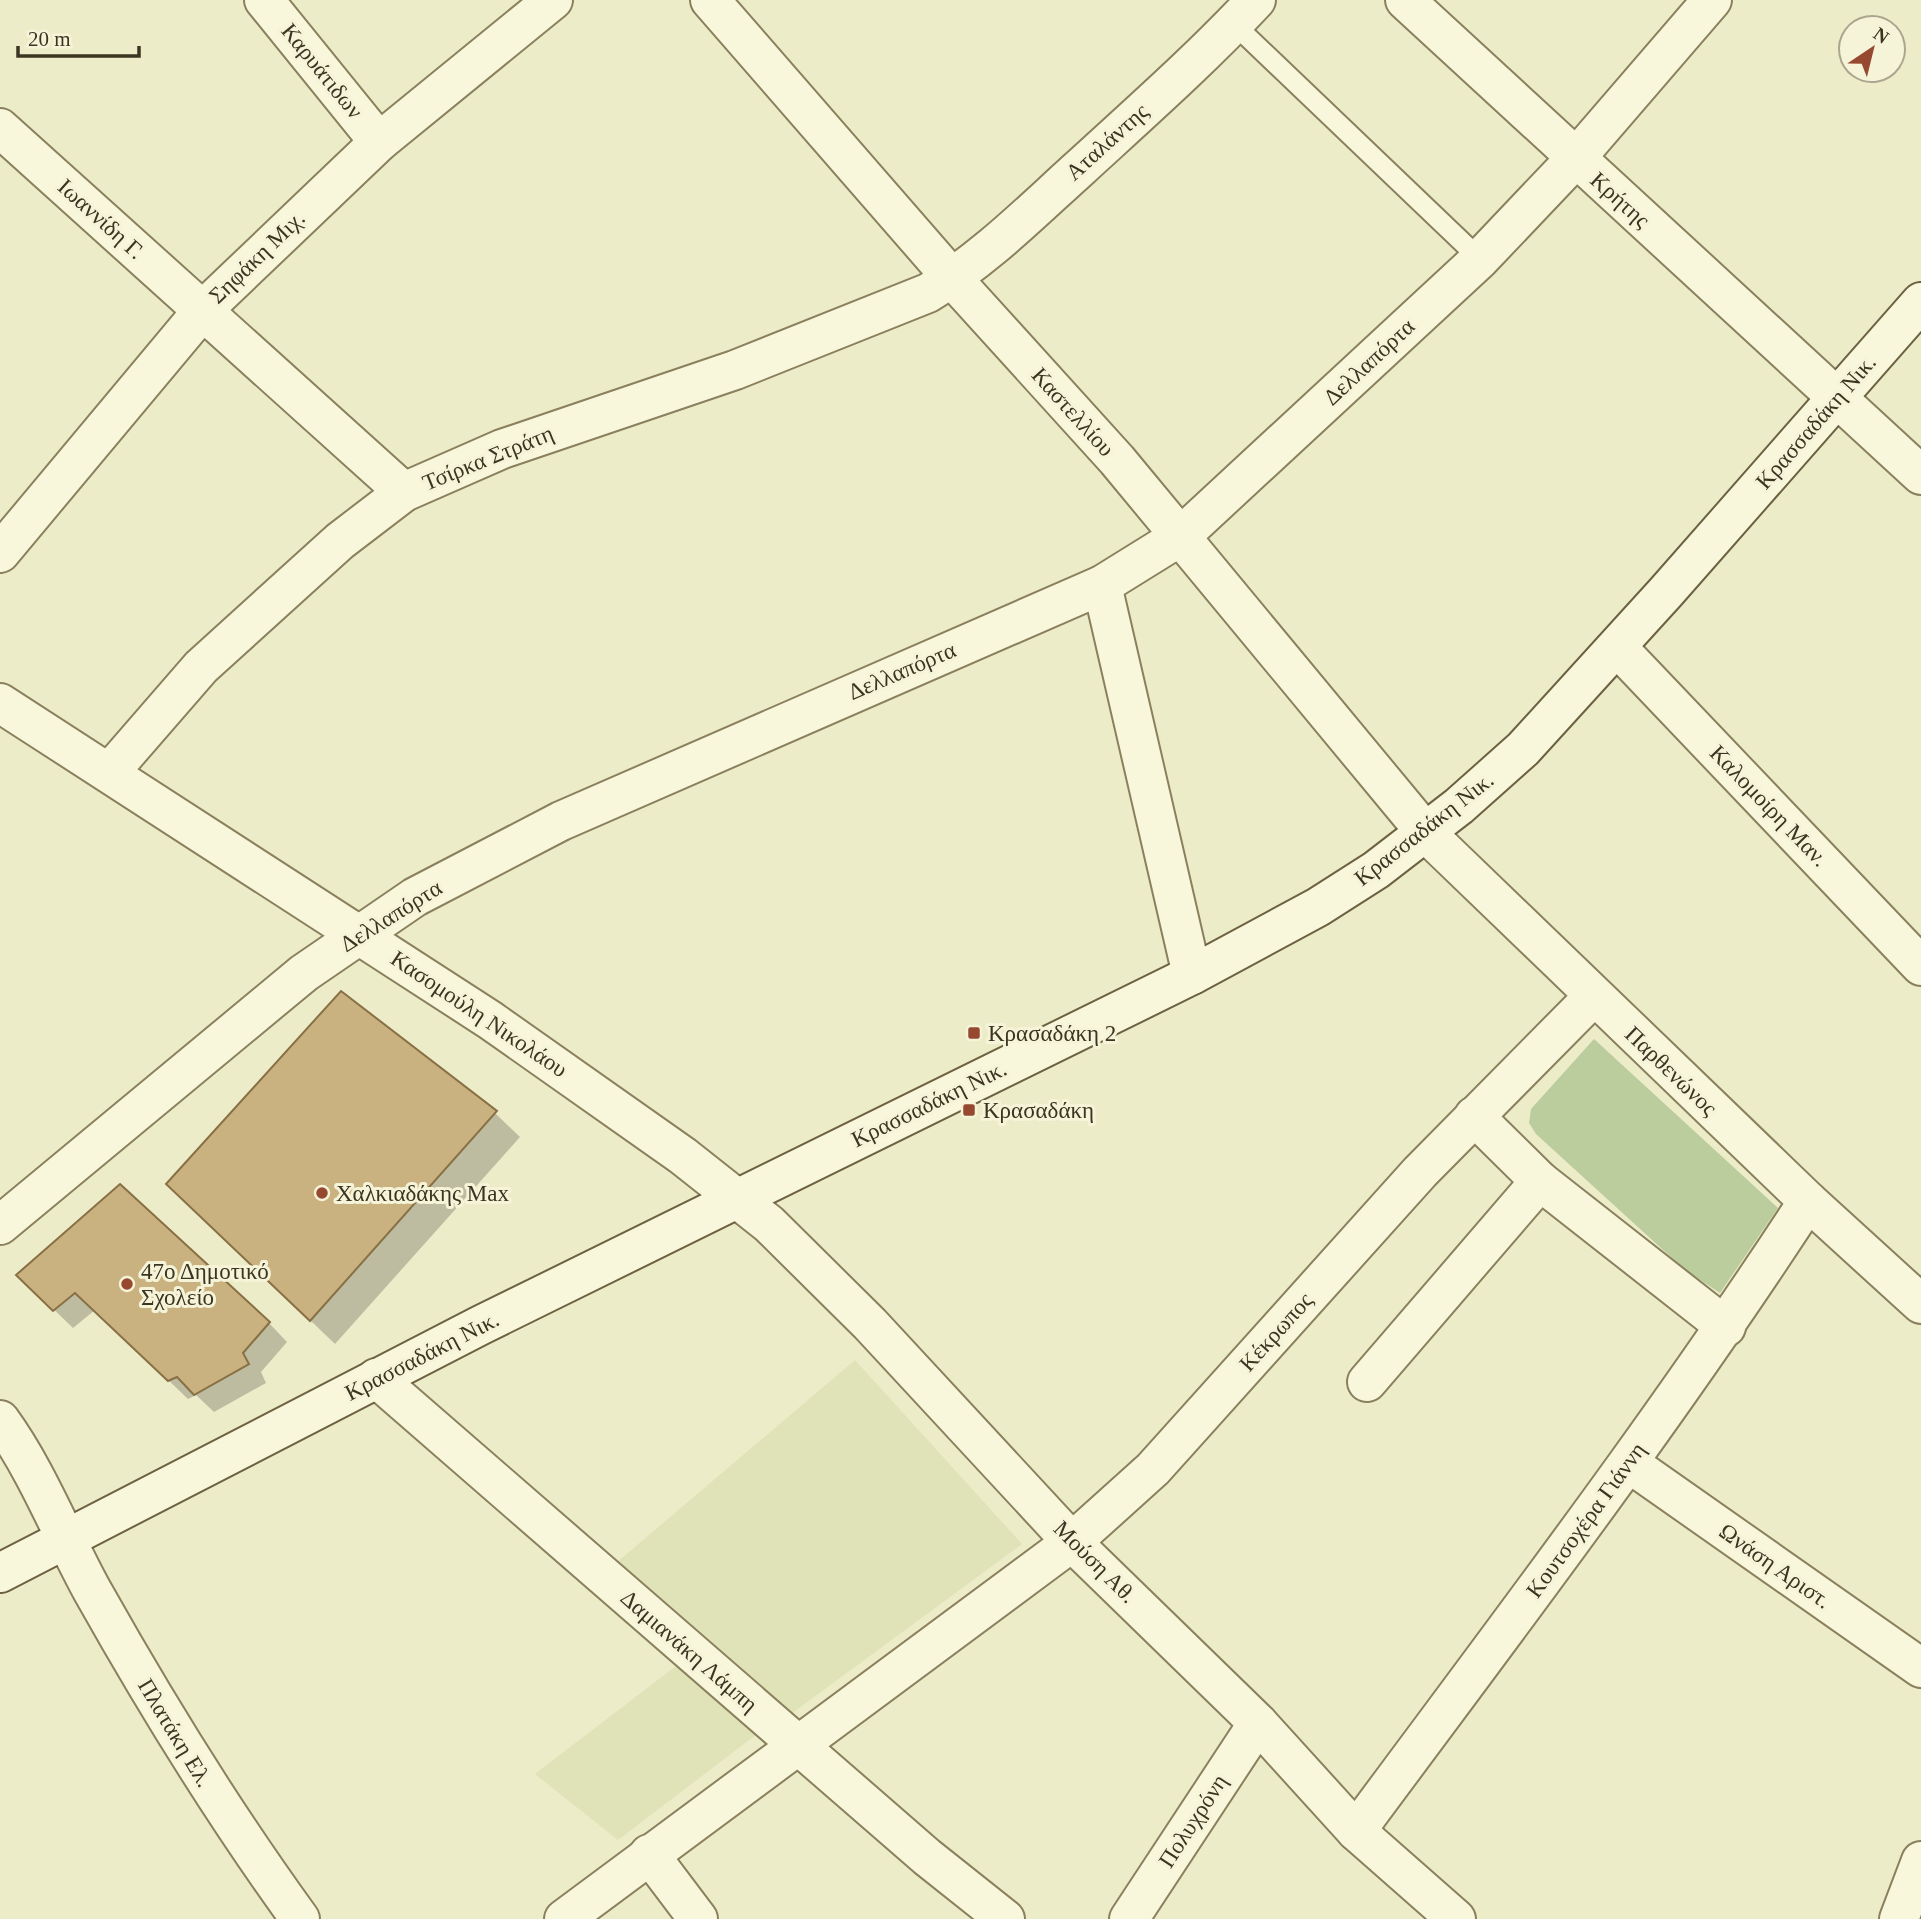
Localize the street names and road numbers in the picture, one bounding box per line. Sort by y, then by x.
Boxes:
street label: Καρυάτιδων [276,19,368,123]
street label: Αταλάντης [1061,99,1153,185]
street label: Κρήτης [1585,167,1655,233]
street label: Ιωαννίδη Γ. [53,174,149,264]
street label: Σηφάκη Μιχ. [204,205,310,309]
street label: Δελλαπόρτα [1319,314,1419,410]
street label: Κρασσαδάκη Νικ. [1751,350,1881,494]
street label: Καστελλίου [1027,363,1119,461]
street label: Τσίρκα Στράτη [419,420,557,496]
street label: Δελλαπόρτα [844,637,960,705]
street label: Καλομοίρη Μαν. [1705,740,1833,872]
street label: Κρασσαδάκη Νικ. [1350,767,1498,891]
street label: Δελλαπόρτα [336,875,446,957]
street label: Κασομούλη Νικολάου [386,946,572,1082]
street label: Παρθενώνος [1620,1021,1722,1121]
street label: Κρασσαδάκη Νικ. [847,1056,1011,1152]
street label: Κέκρωπος [1234,1288,1318,1376]
street label: Κρασσαδάκη Νικ. [341,1306,503,1406]
street label: Κουτσοχέρα Γιάννη [1521,1438,1651,1602]
street label: Μούση Αθ. [1049,1516,1141,1608]
street label: Ωνάση Αριστ. [1715,1518,1835,1614]
street label: Δαμιανάκη Λάμπη [616,1585,762,1717]
street label: Πλατάκη Ελ. [133,1675,217,1791]
street label: Πολυχρόνη [1154,1770,1232,1872]

